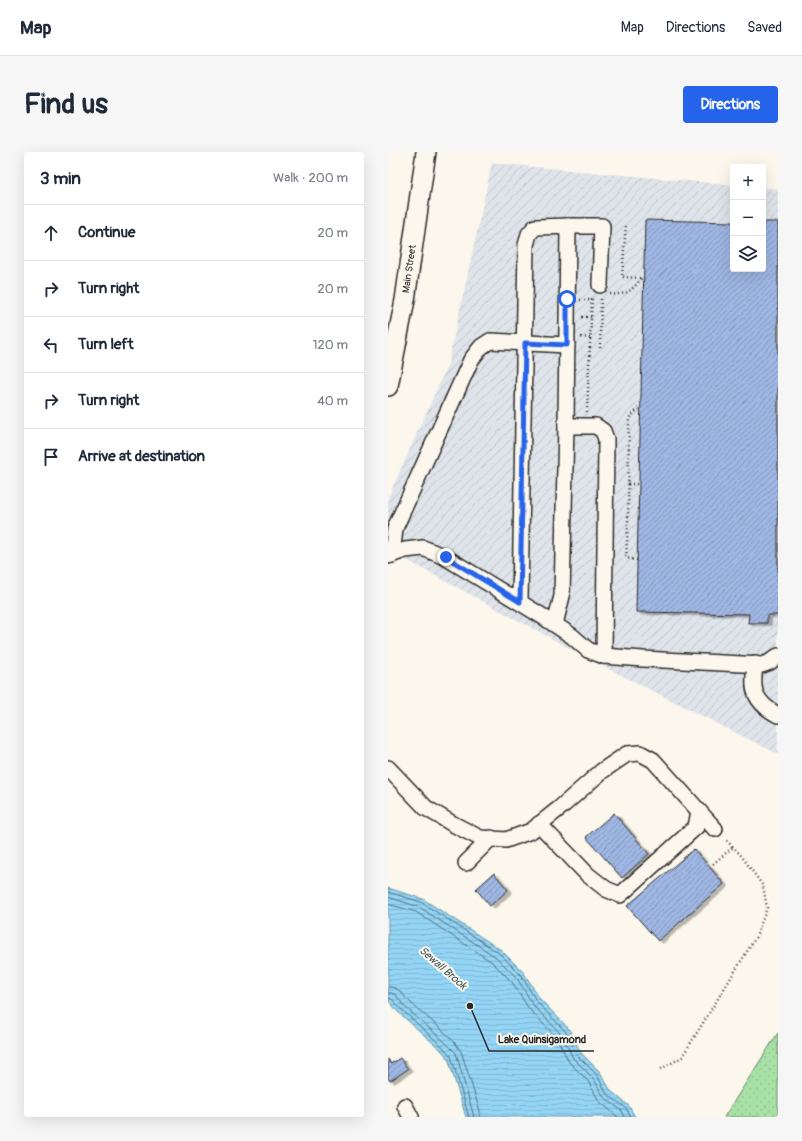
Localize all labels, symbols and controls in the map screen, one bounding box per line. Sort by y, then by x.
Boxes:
text: Map [20,16,51,40]
text: Map [621,19,644,36]
text: Directions [666,19,725,36]
text: Saved [747,19,782,36]
button: Directions [683,86,778,123]
text: Find us [24,87,108,122]
map controls [730,164,766,272]
button: + [730,164,766,200]
text: 3 min [40,168,81,189]
text: Walk · 200 m [273,170,348,186]
button: − [730,200,766,236]
icon: ahead [40,222,62,244]
text: Continue [78,223,136,242]
text: 20 m [317,225,348,241]
button: layers [730,236,766,272]
street label: Main Street [400,243,419,294]
icon: right [40,278,62,300]
text: Turn right [78,279,139,298]
text: 20 m [317,281,348,297]
route start [558,290,576,308]
icon: left [40,334,62,356]
text: Turn left [78,335,134,354]
text: 120 m [312,337,348,353]
icon: right [40,390,62,412]
text: Turn right [78,391,139,410]
text: 40 m [317,393,348,409]
icon: arrive [40,446,62,468]
text: Arrive at destination [78,447,205,466]
route end [437,548,455,566]
water label: Sewall Brook [417,944,470,993]
callout: Lake Quinsigamond [489,1028,594,1051]
text: Lake Quinsigamond [498,1033,586,1046]

